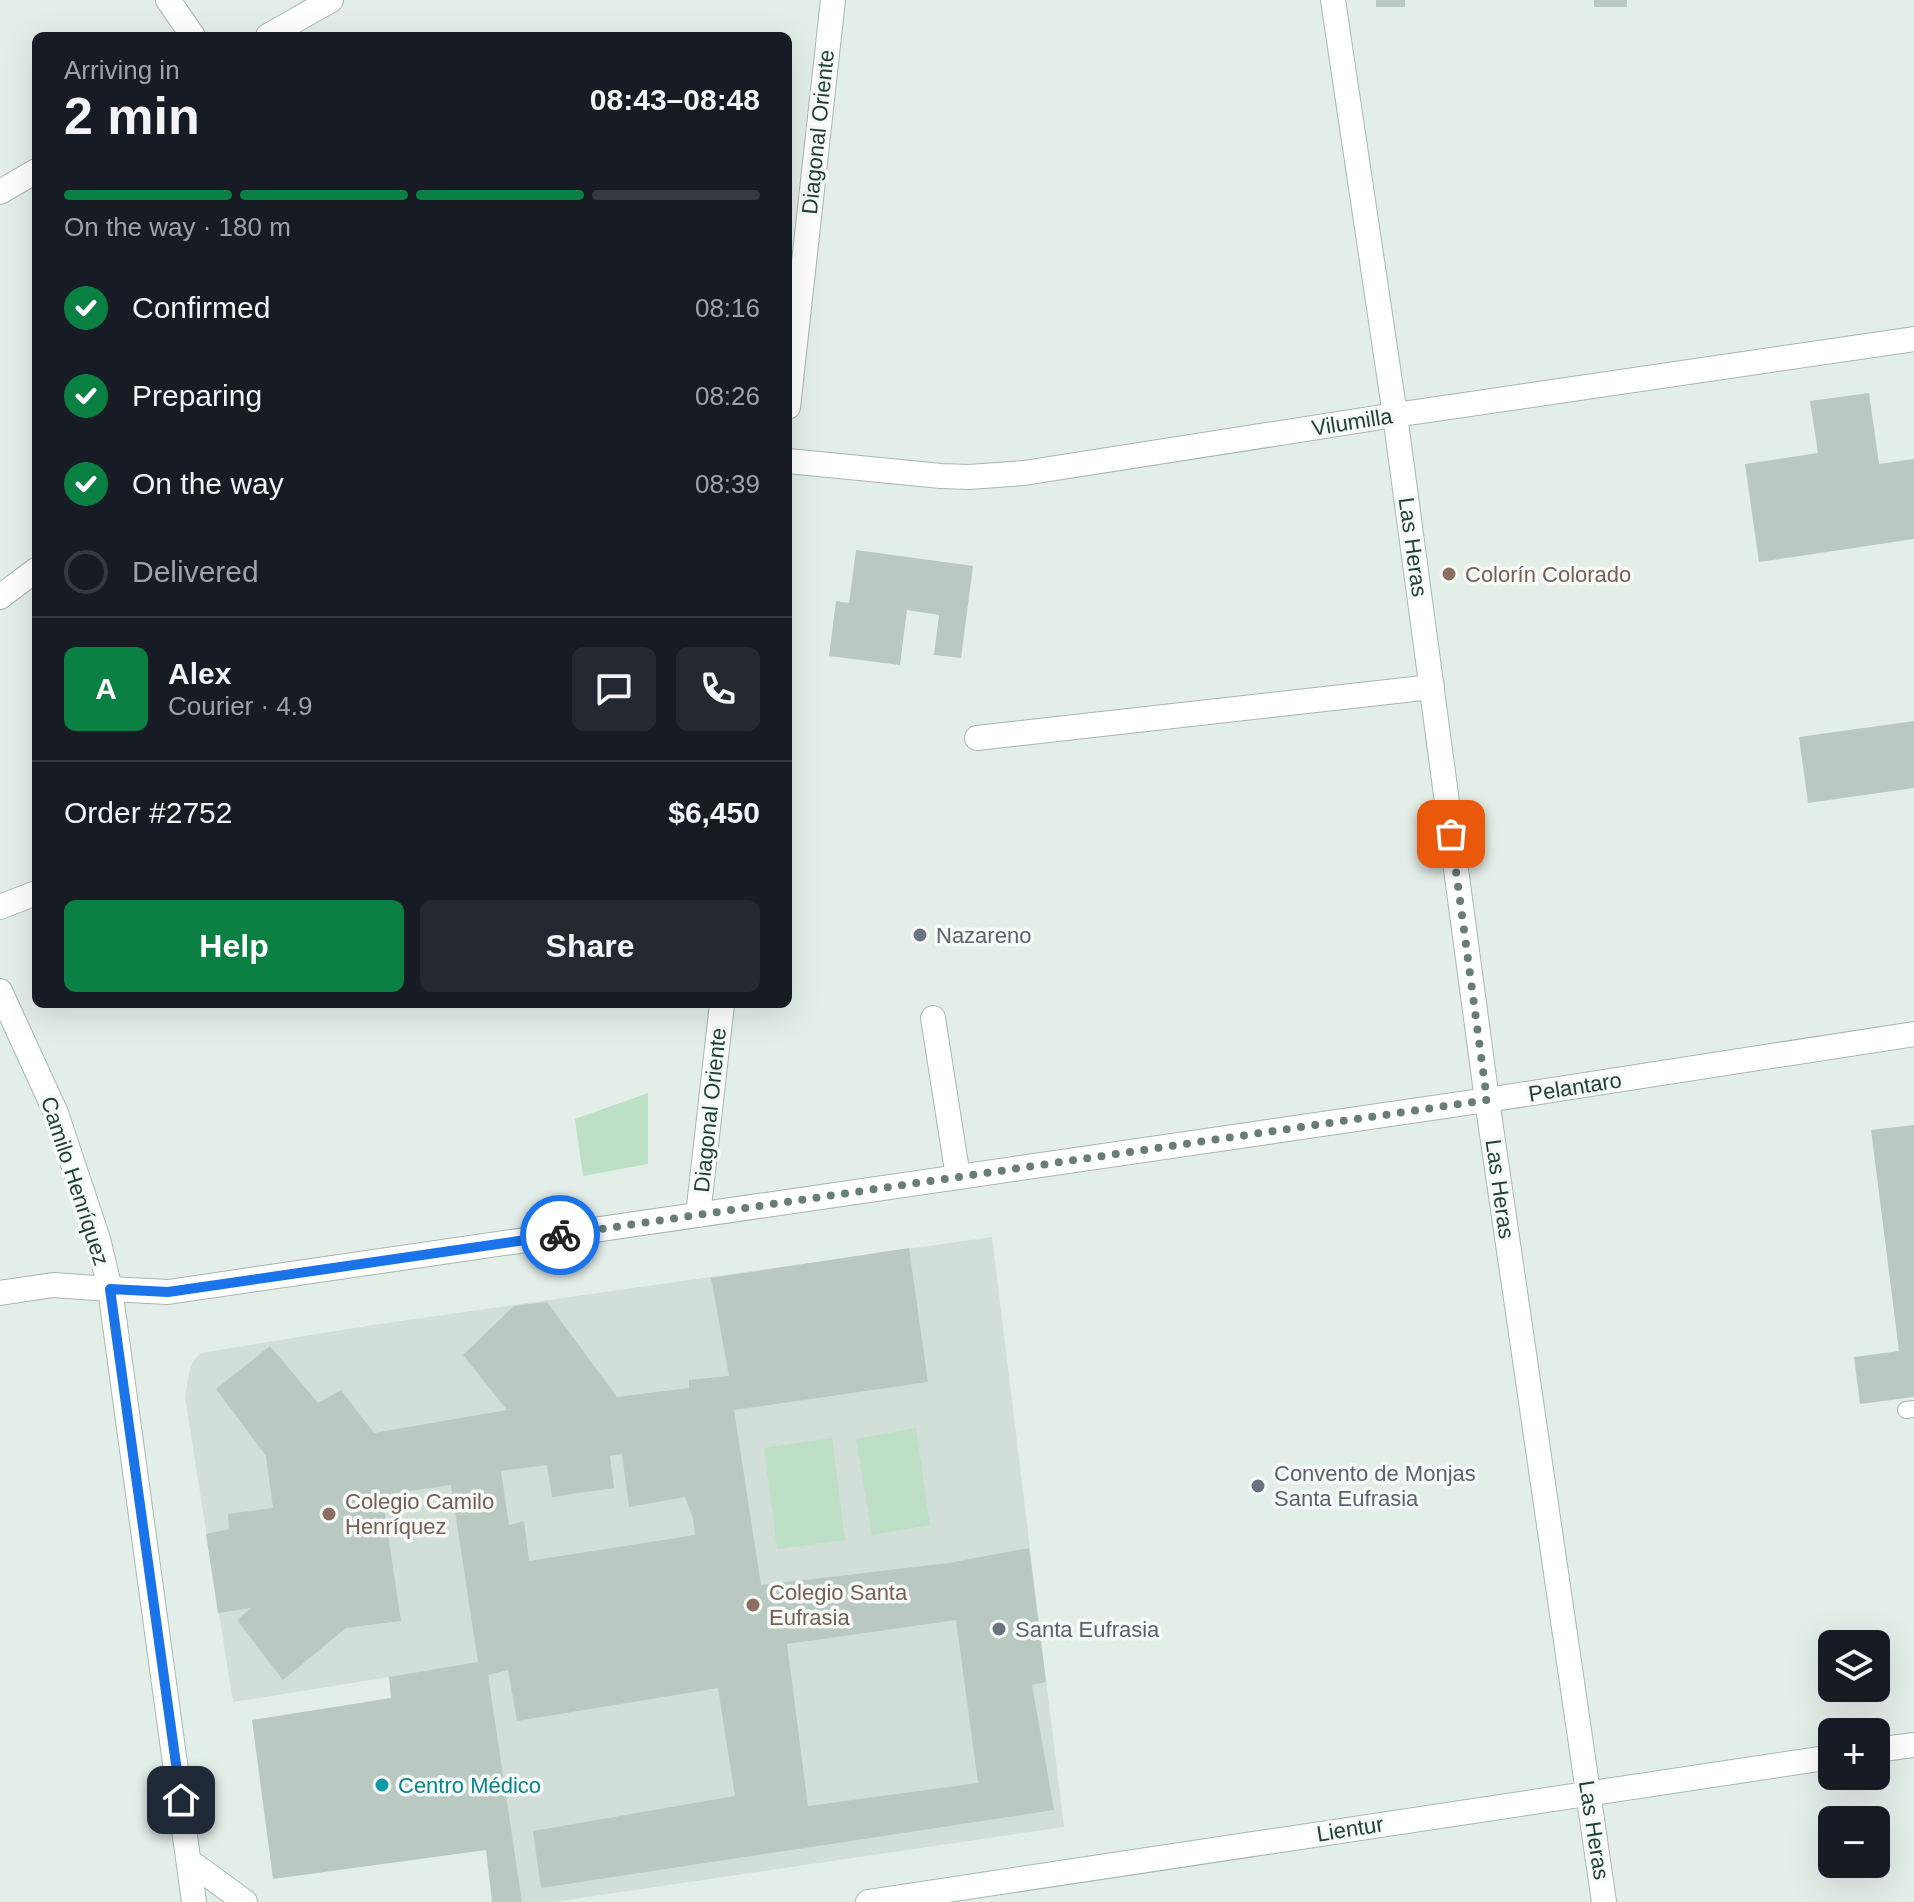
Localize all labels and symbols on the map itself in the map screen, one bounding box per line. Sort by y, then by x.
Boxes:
street label: Diagonal Oriente [797,49,839,215]
street label: Vilumilla [1310,403,1395,441]
street label: Las Heras [1394,496,1432,598]
place label: Colorín Colorado [1465,562,1631,587]
marker: Colorín Colorado [1440,565,1458,583]
pin [1417,800,1485,868]
place label: Nazareno [936,923,1031,948]
marker: Nazareno [911,926,929,944]
street label: Diagonal Oriente [689,1027,731,1193]
street label: Pelantaro [1527,1067,1623,1107]
street label: Camilo Henríquez [36,1093,114,1269]
street label: Las Heras [1481,1138,1519,1240]
courier [520,1195,600,1275]
place label: Convento de Monjas Santa Eufrasia [1274,1461,1476,1511]
marker: Convento de Monjas Santa Eufrasia [1249,1477,1267,1495]
place label: Colegio Camilo Henríquez [345,1489,494,1539]
marker: Colegio Camilo Henríquez [320,1505,338,1523]
place label: Colegio Santa Eufrasia [769,1580,908,1630]
marker: Colegio Santa Eufrasia [744,1596,762,1614]
place label: Santa Eufrasia [1015,1617,1160,1642]
marker: Santa Eufrasia [990,1620,1008,1638]
pin [147,1766,215,1834]
place label: Centro Médico [398,1773,541,1798]
marker: Centro Médico [373,1776,391,1794]
street label: Las Heras [1574,1779,1614,1881]
street label: Lientur [1315,1811,1385,1847]

